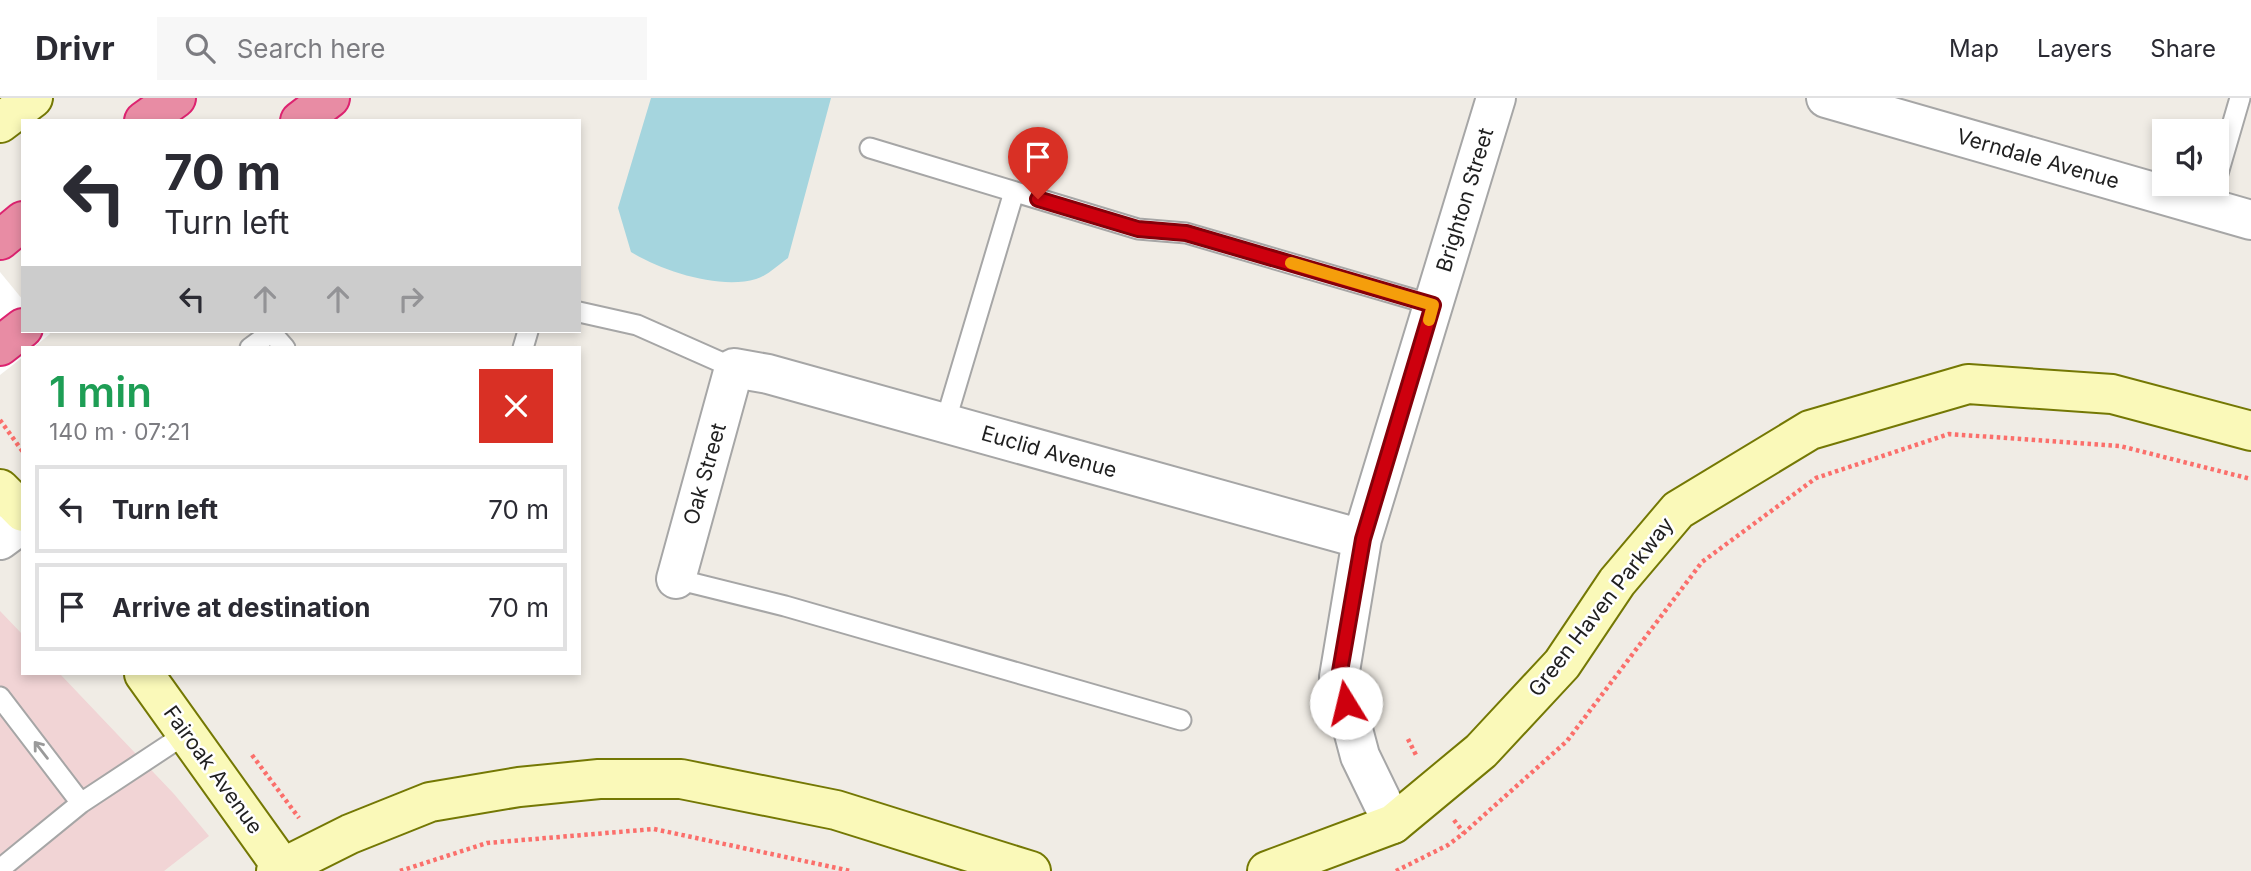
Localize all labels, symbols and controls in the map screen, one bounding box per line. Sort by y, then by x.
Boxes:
search box [157,17,647,80]
text: Drivr [35,28,115,68]
icon: search [181,29,219,67]
text: Search here [237,33,385,64]
text: Map [1949,34,1999,63]
text: Layers [2037,34,2112,63]
text: Share [2150,34,2216,63]
map controls [2152,119,2229,196]
button: sound [2152,119,2229,196]
street label: Verndale Avenue [1954,123,2122,194]
street label: Brighton Street [1431,125,1498,275]
pin [1008,127,1068,199]
icon: arrive [1019,138,1057,176]
text: 70 m [164,143,281,202]
icon: left [49,147,140,238]
text: Turn left [164,203,289,242]
icon: left [173,280,211,318]
icon: ahead [246,280,284,318]
icon: ahead [319,280,357,318]
icon: right [392,280,430,318]
text: 1 min [49,366,152,417]
button: close [479,369,553,443]
text: 140 m · 07:21 [49,418,190,446]
street label: Oak Street [678,420,731,528]
street label: Euclid Avenue [979,420,1120,483]
icon: left [53,490,91,528]
text: Turn left [112,494,218,525]
text: 70 m [488,494,549,525]
street label: Green Haven Parkway [1523,512,1678,701]
icon: arrive [53,588,91,626]
text: Arrive at destination [112,592,371,623]
text: 70 m [488,592,549,623]
position arrow [1309,666,1383,740]
street label: Fairoak Avenue [159,701,268,839]
one-way arrow [33,741,48,760]

